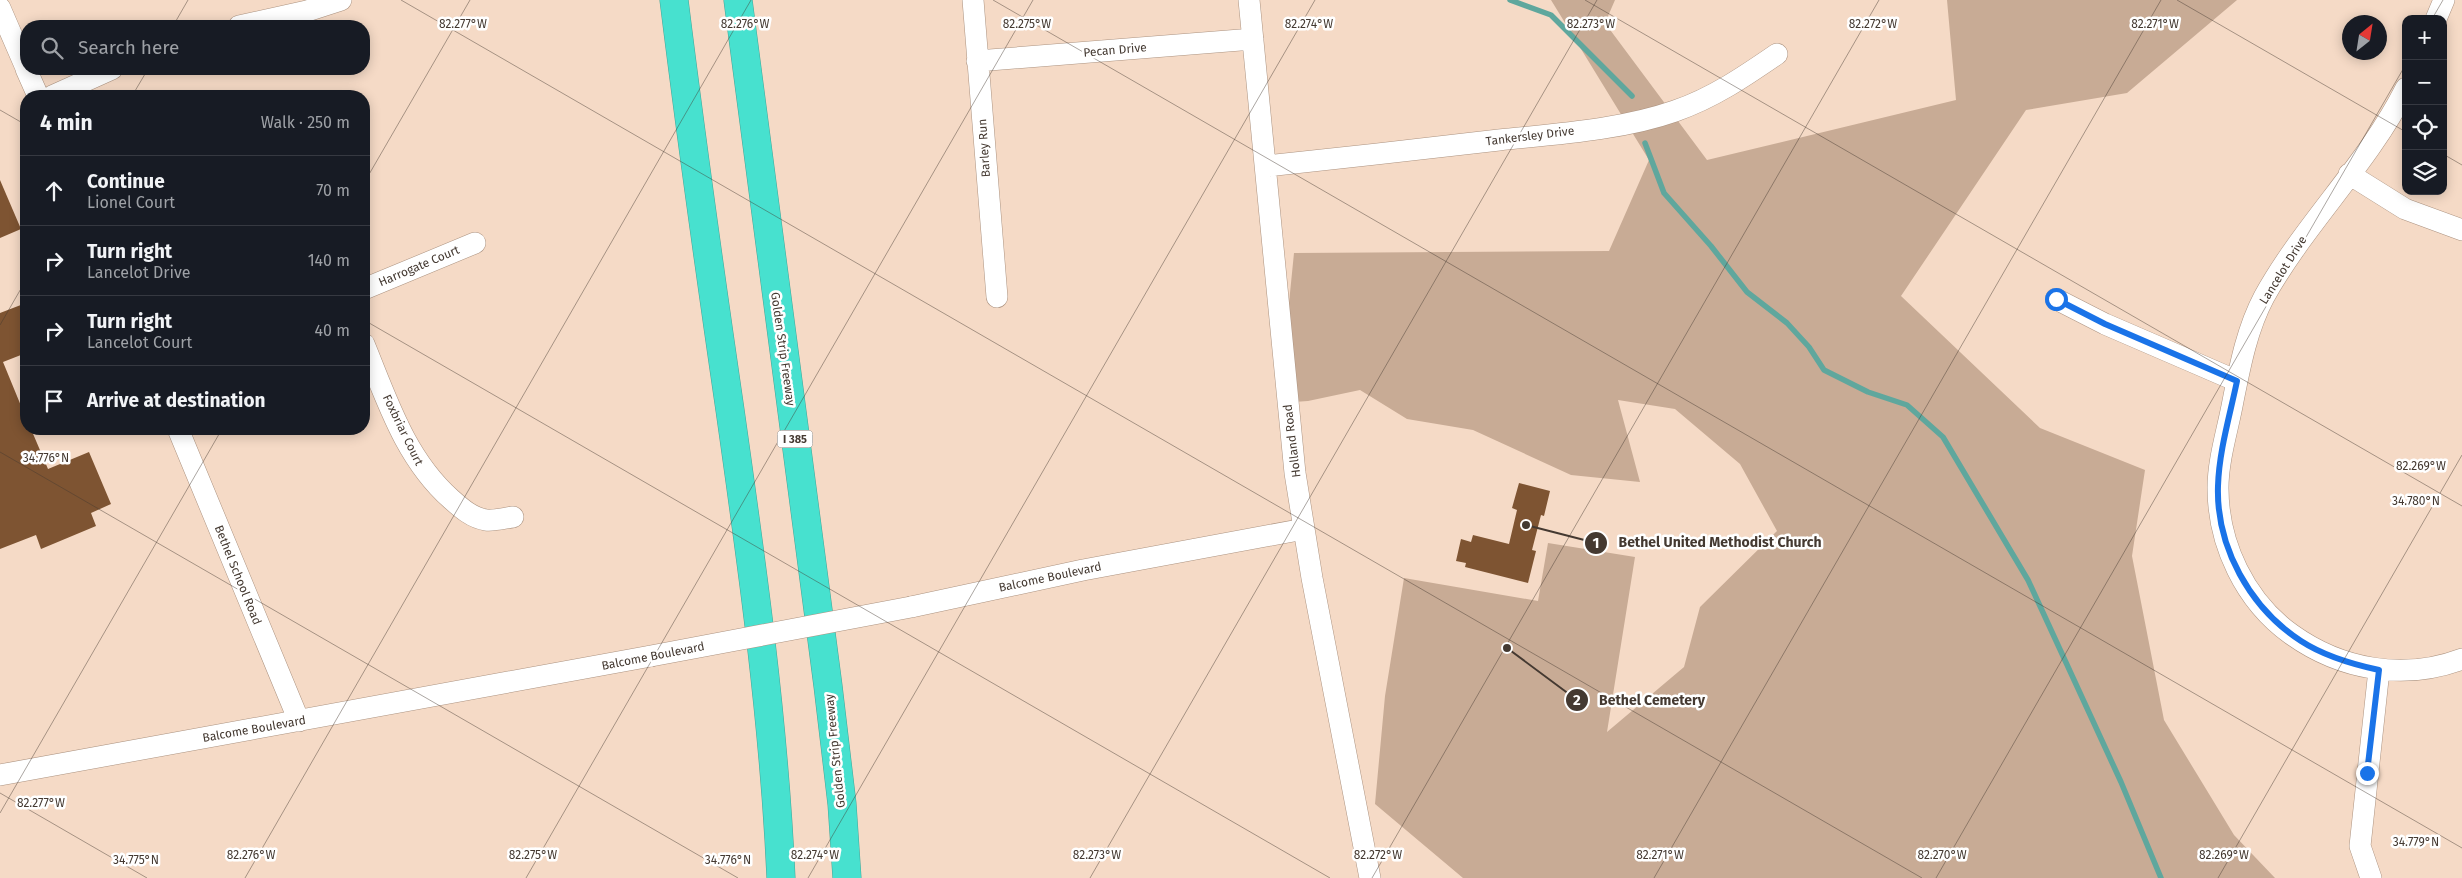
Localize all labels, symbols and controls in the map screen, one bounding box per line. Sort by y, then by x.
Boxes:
north arrow [2342,15,2387,60]
map controls [2402,15,2447,195]
button: + [2402,15,2447,60]
text: 82.277°W [439,17,487,31]
text: 82.276°W [721,17,769,31]
text: 82.275°W [1003,17,1051,31]
text: 82.274°W [1285,17,1333,31]
text: 82.273°W [1567,17,1615,31]
text: 82.272°W [1849,17,1897,31]
text: 82.271°W [2131,17,2179,31]
search box [20,20,370,75]
icon: search [38,34,66,62]
text: Search here [78,36,179,59]
street label: Pecan Drive [1083,40,1147,60]
button: − [2402,60,2447,105]
button: locate [2402,105,2447,150]
text: 4 min [40,110,93,136]
text: Walk · 250 m [261,113,350,132]
street label: Barley Run [975,118,993,178]
street label: Tankersley Drive [1485,124,1575,148]
button: layers [2402,150,2447,195]
text: Continue [87,170,165,193]
icon: ahead [40,177,68,205]
text: 70 m [316,181,350,200]
text: Lionel Court [87,193,175,212]
street label: Lancelot Drive [2257,233,2309,307]
text: Turn right [87,240,172,263]
street label: Harrogate Court [376,242,462,289]
icon: right [40,247,68,275]
text: 140 m [308,251,350,270]
text: Lancelot Drive [87,263,190,282]
route start [2045,288,2068,311]
street label: Golden Strip Freeway [768,291,798,407]
text: Turn right [87,310,172,333]
icon: right [40,317,68,345]
text: 40 m [315,321,350,340]
text: Lancelot Court [87,333,192,352]
icon: arrive [40,387,68,415]
text: Arrive at destination [87,389,266,412]
street label: Foxbriar Court [380,392,426,468]
street label: Holland Road [1281,404,1303,478]
road number: I 385 [778,430,812,448]
text: 34.776°N [23,451,69,465]
text: 82.269°W [2396,459,2446,473]
text: 34.780°N [2392,494,2440,508]
street label: Bethel School Road [212,523,264,627]
callout: Bethel United Methodist Church [1583,528,1831,557]
text: 1 [1593,534,1599,552]
text: Bethel United Methodist Church [1619,534,1822,551]
street label: Balcome Boulevard [997,559,1103,595]
street label: Balcome Boulevard [600,639,706,673]
callout: Bethel Cemetery [1565,686,1715,715]
text: 2 [1573,691,1581,709]
text: Bethel Cemetery [1599,692,1706,709]
street label: Golden Strip Freeway [822,693,848,809]
street label: Balcome Boulevard [201,713,307,745]
route end [2356,762,2379,785]
text: 82.277°W [17,796,65,810]
text: 34.779°N [2393,835,2439,849]
text: 82.276°W [227,848,275,862]
text: 82.275°W [509,848,557,862]
text: 82.274°W [791,848,839,862]
text: 82.273°W [1073,848,1121,862]
text: 82.272°W [1354,848,1402,862]
text: 82.271°W [1636,848,1684,862]
text: 82.270°W [1917,848,1967,862]
text: 82.269°W [2199,848,2249,862]
text: 34.775°N [113,853,159,867]
text: 34.776°N [705,853,751,867]

